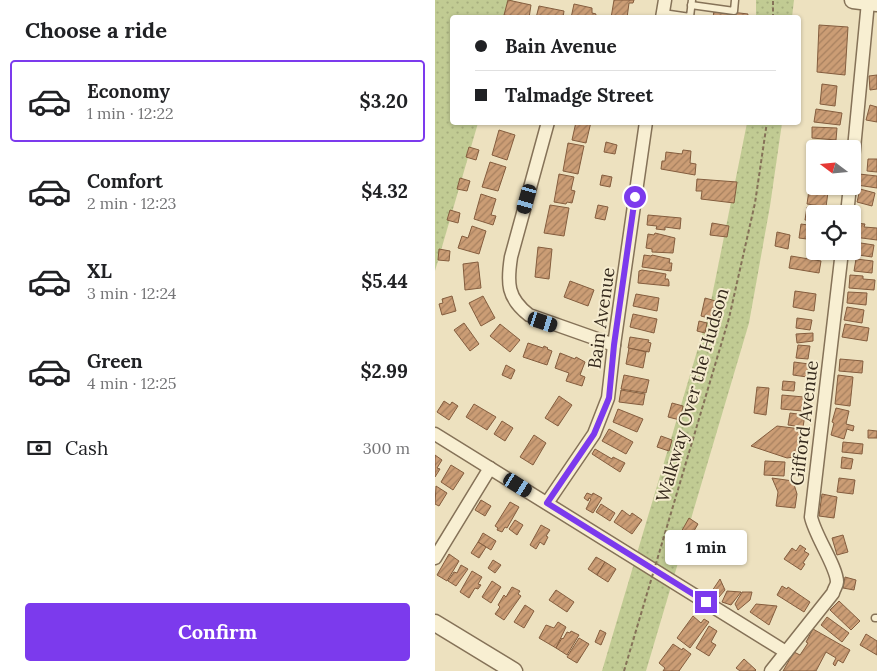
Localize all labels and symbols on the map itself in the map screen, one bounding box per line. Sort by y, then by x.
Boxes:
north arrow [806,140,861,195]
car [515,183,538,215]
route start [624,186,646,208]
street label: Bain Avenue [582,266,620,370]
street label: Walkway Over the Hudson [650,285,734,505]
car [526,310,559,334]
street label: Gifford Avenue [785,359,823,487]
car [501,471,534,499]
callout: 1 min [665,530,747,564]
route end [695,591,717,613]

